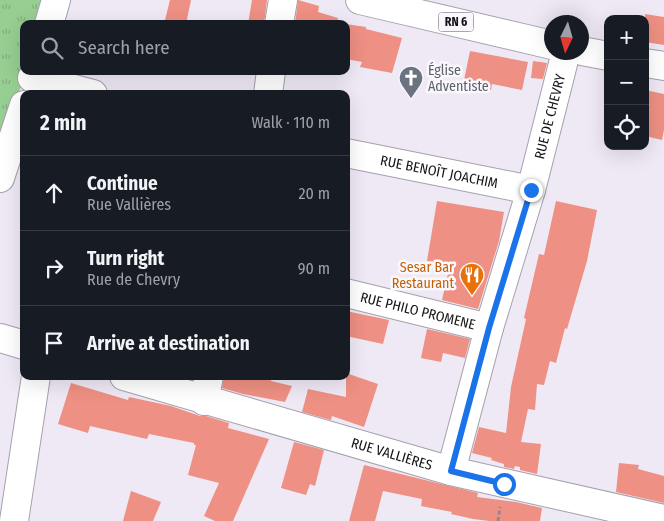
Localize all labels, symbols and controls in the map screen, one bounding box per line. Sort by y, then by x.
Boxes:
road number: RN 6 [438,13,474,32]
north arrow [544,15,589,60]
map controls [604,15,649,150]
button: + [604,15,649,60]
search box [20,20,350,75]
icon: search [38,34,66,62]
text: Search here [78,36,170,59]
button: − [604,60,649,105]
place label: Église Adventiste [428,61,489,95]
church icon: Église Adventiste [398,65,424,99]
street label: RUE DE CHEVRY [531,72,569,161]
button: locate [604,105,649,150]
text: 2 min [40,110,87,136]
text: Walk · 110 m [252,113,330,132]
street label: RUE BENOÎT JOACHIM [379,152,500,192]
text: Continue [87,172,158,195]
icon: ahead [40,179,68,207]
route end [520,179,543,202]
text: 20 m [299,184,330,203]
text: Rue Vallières [87,195,171,214]
text: Turn right [87,247,164,270]
icon: right [40,254,68,282]
text: 90 m [298,259,330,278]
place label: Sesar Bar Restaurant [392,259,454,292]
restaurant icon: Sesar Bar Restaurant [459,262,485,296]
text: Rue de Chevry [87,270,180,289]
street label: RUE PHILO PROMENE [359,288,478,333]
icon: arrive [40,329,68,357]
text: Arrive at destination [87,332,250,355]
street label: RUE VALLIÈRES [349,434,435,474]
route start [493,473,516,496]

